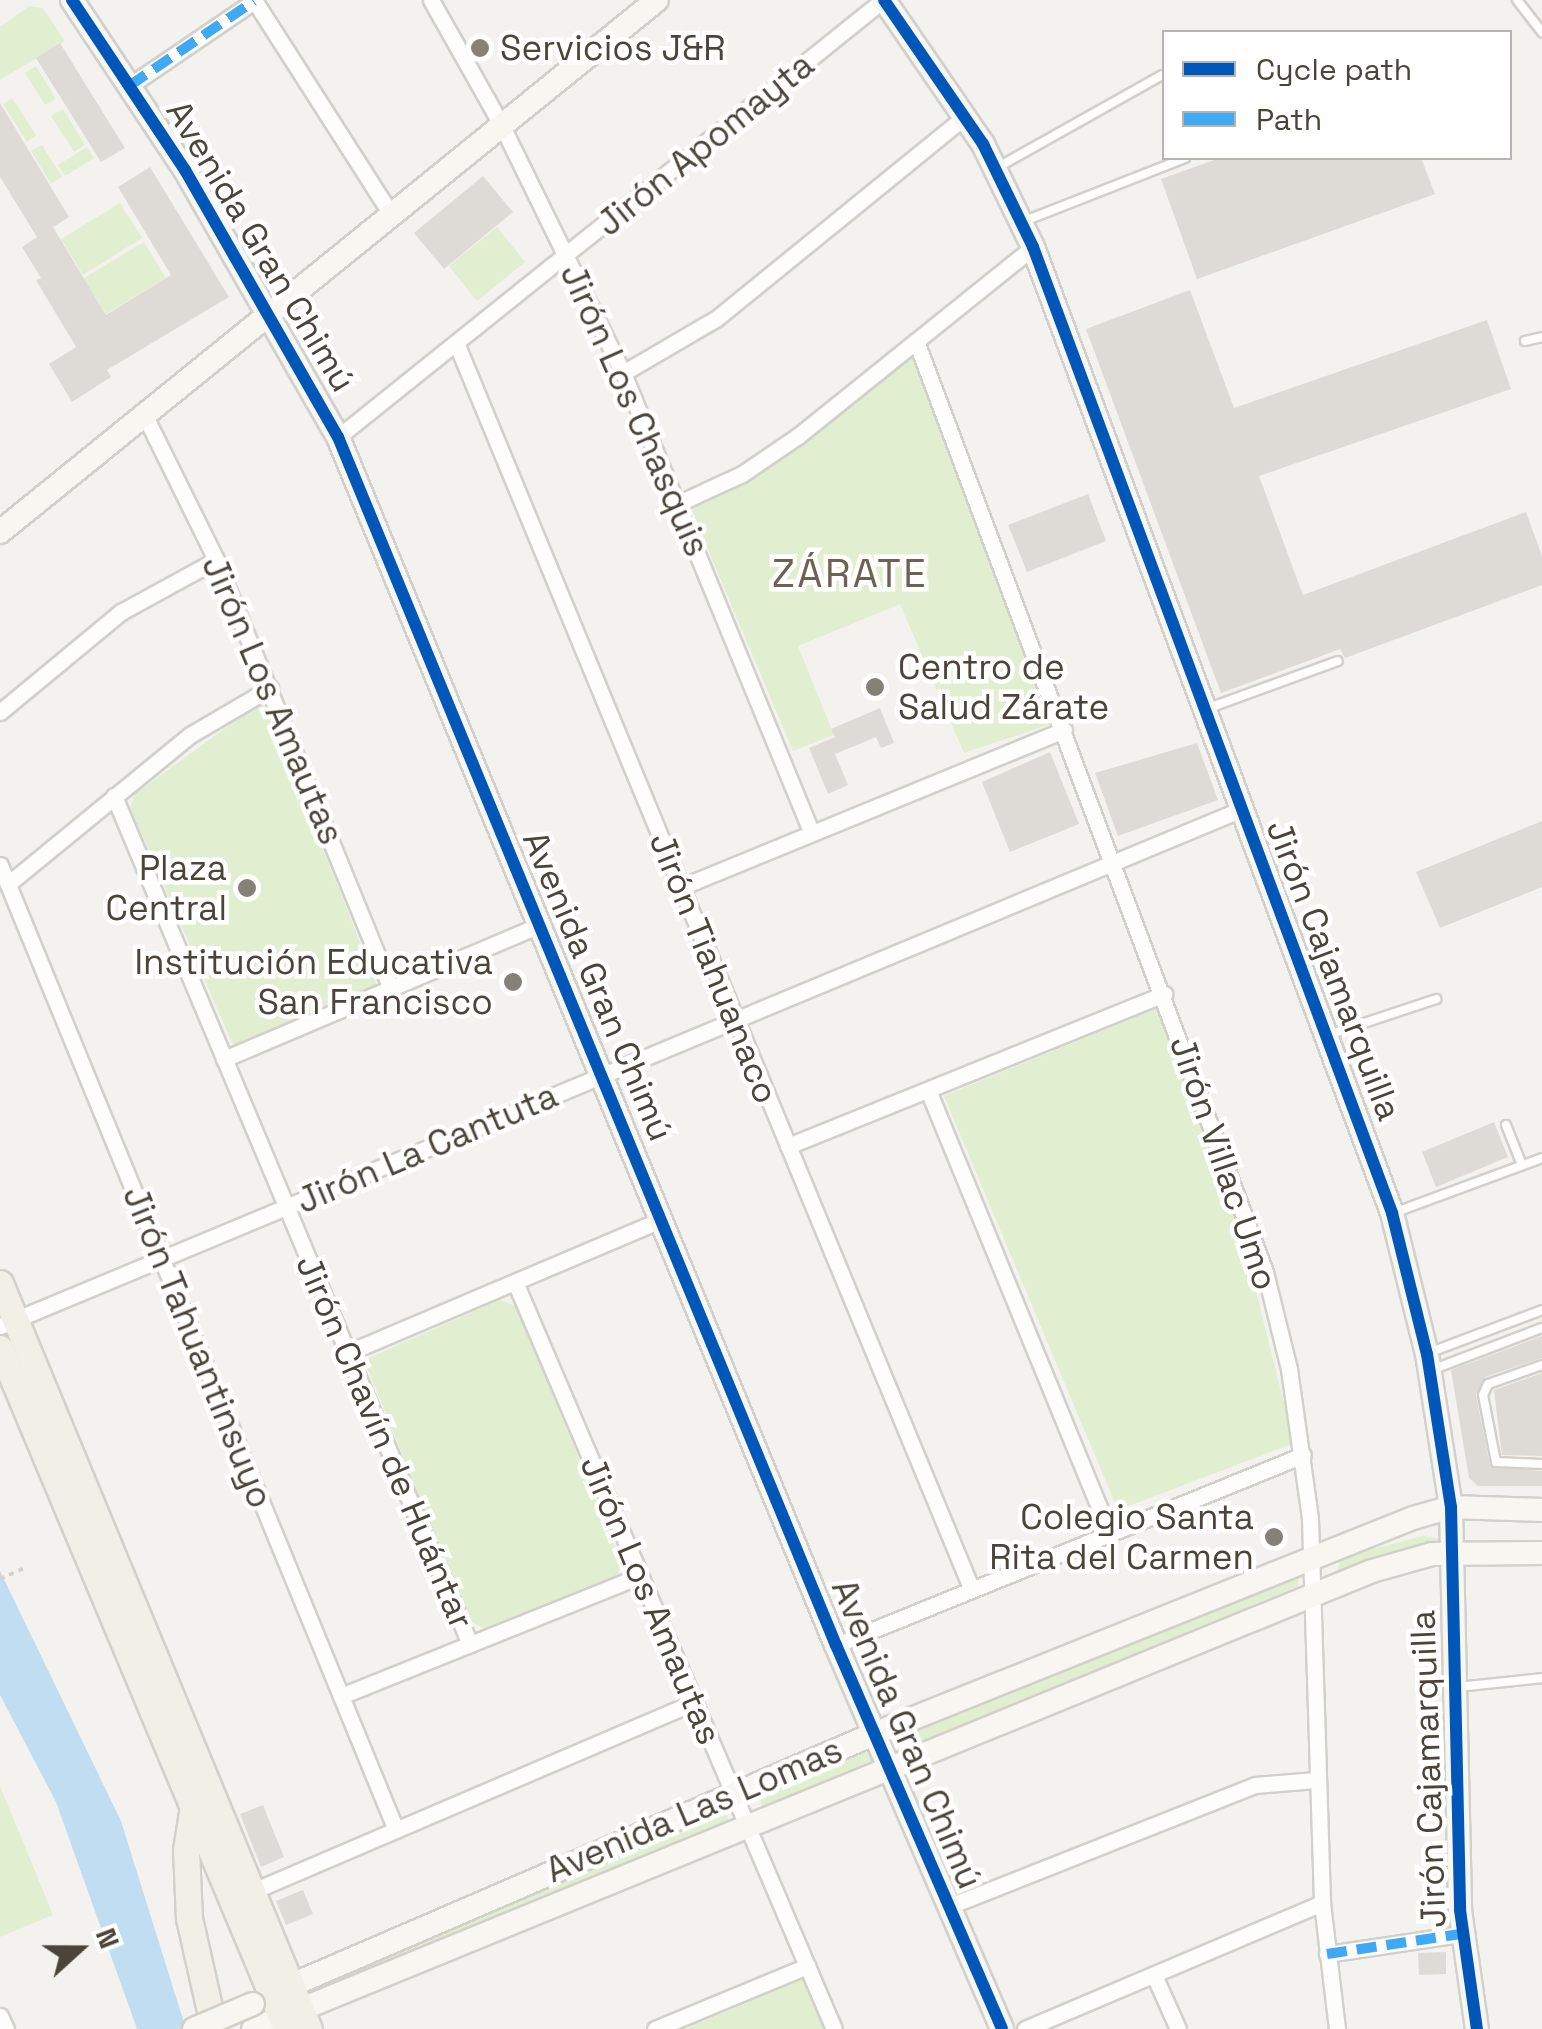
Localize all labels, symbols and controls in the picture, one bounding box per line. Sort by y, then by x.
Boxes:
place label: Servicios J&R [500,27,725,69]
legend [1162,30,1512,160]
marker: Servicios J&R [469,37,491,59]
street label: Jirón Apomayta [588,43,822,245]
text: Cycle path [1256,50,1412,89]
street label: Avenida Gran Chimú [158,93,364,399]
text: Path [1256,100,1322,139]
street label: Jirón Los Chasquis [552,257,718,563]
street label: Jirón Los Amautas [193,549,353,851]
district label: ZÁRATE [772,550,928,598]
place label: Centro de Salud Zárate [898,646,1109,728]
marker: Centro de Salud Zárate [862,674,888,700]
street label: Jirón Cajamarquilla [1257,814,1411,1126]
street label: Avenida Gran Chimú [514,825,682,1147]
street label: Jirón Tiahuanaco [640,826,788,1110]
place label: Plaza Central [105,847,227,929]
marker: Plaza Central [236,877,258,899]
place label: Institución Educativa San Francisco [134,941,493,1023]
marker: Institución Educativa San Francisco [502,971,524,993]
street label: Jirón Villac Umo [1161,1030,1287,1296]
street label: Jirón La Cantuta [290,1074,564,1222]
street label: Jirón Tahuantinsuyo [114,1179,282,1515]
street label: Jirón Chavín de Huántar [287,1249,483,1635]
street label: Jirón Los Amautas [571,1449,731,1751]
place label: Colegio Santa Rita del Carmen [989,1496,1254,1578]
marker: Colegio Santa Rita del Carmen [1263,1526,1285,1548]
street label: Avenida Gran Chimú [823,1573,991,1895]
street label: Jirón Cajamarquilla [1401,1609,1455,1929]
street label: Avenida Las Lomas [540,1729,848,1891]
north arrow [30,1899,130,1999]
text: N [88,1923,128,1953]

